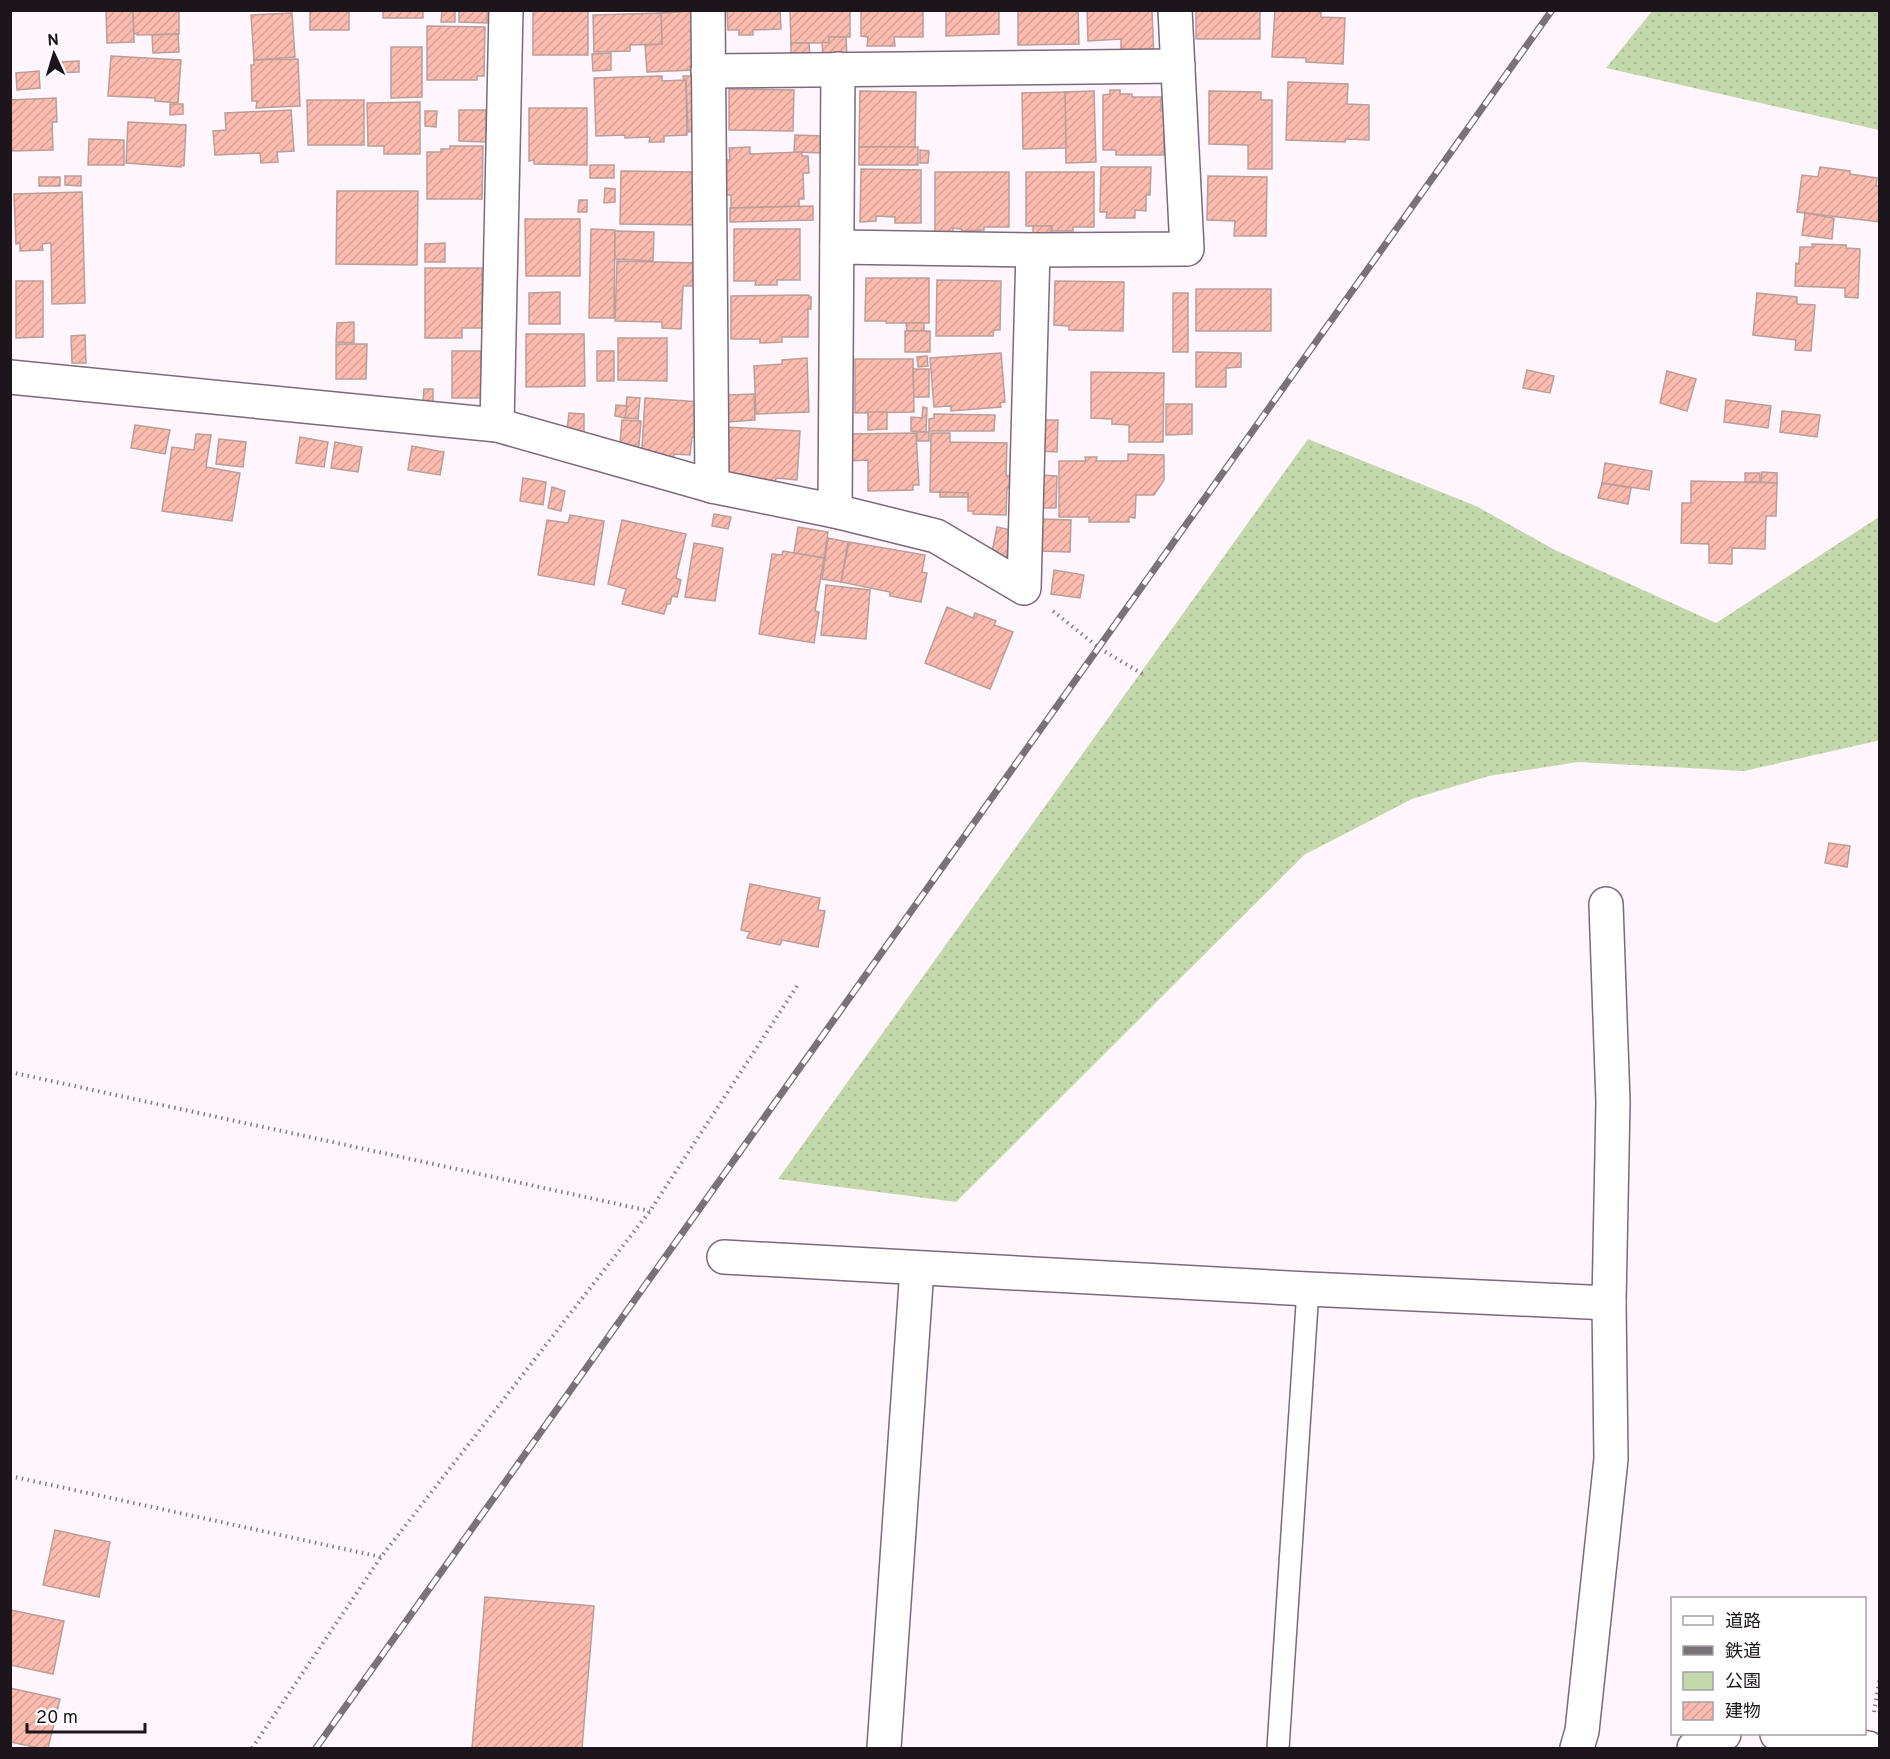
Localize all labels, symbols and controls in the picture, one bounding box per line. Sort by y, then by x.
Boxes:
north arrow [24,24,84,84]
text: N [47,31,60,51]
legend [1671,1597,1866,1735]
text: 道路 [1725,1611,1761,1634]
text: 鉄道 [1725,1641,1761,1664]
text: 公園 [1725,1671,1761,1694]
scale bar [27,1696,146,1734]
text: 建物 [1725,1701,1761,1724]
text: 20 m [36,1707,78,1730]

